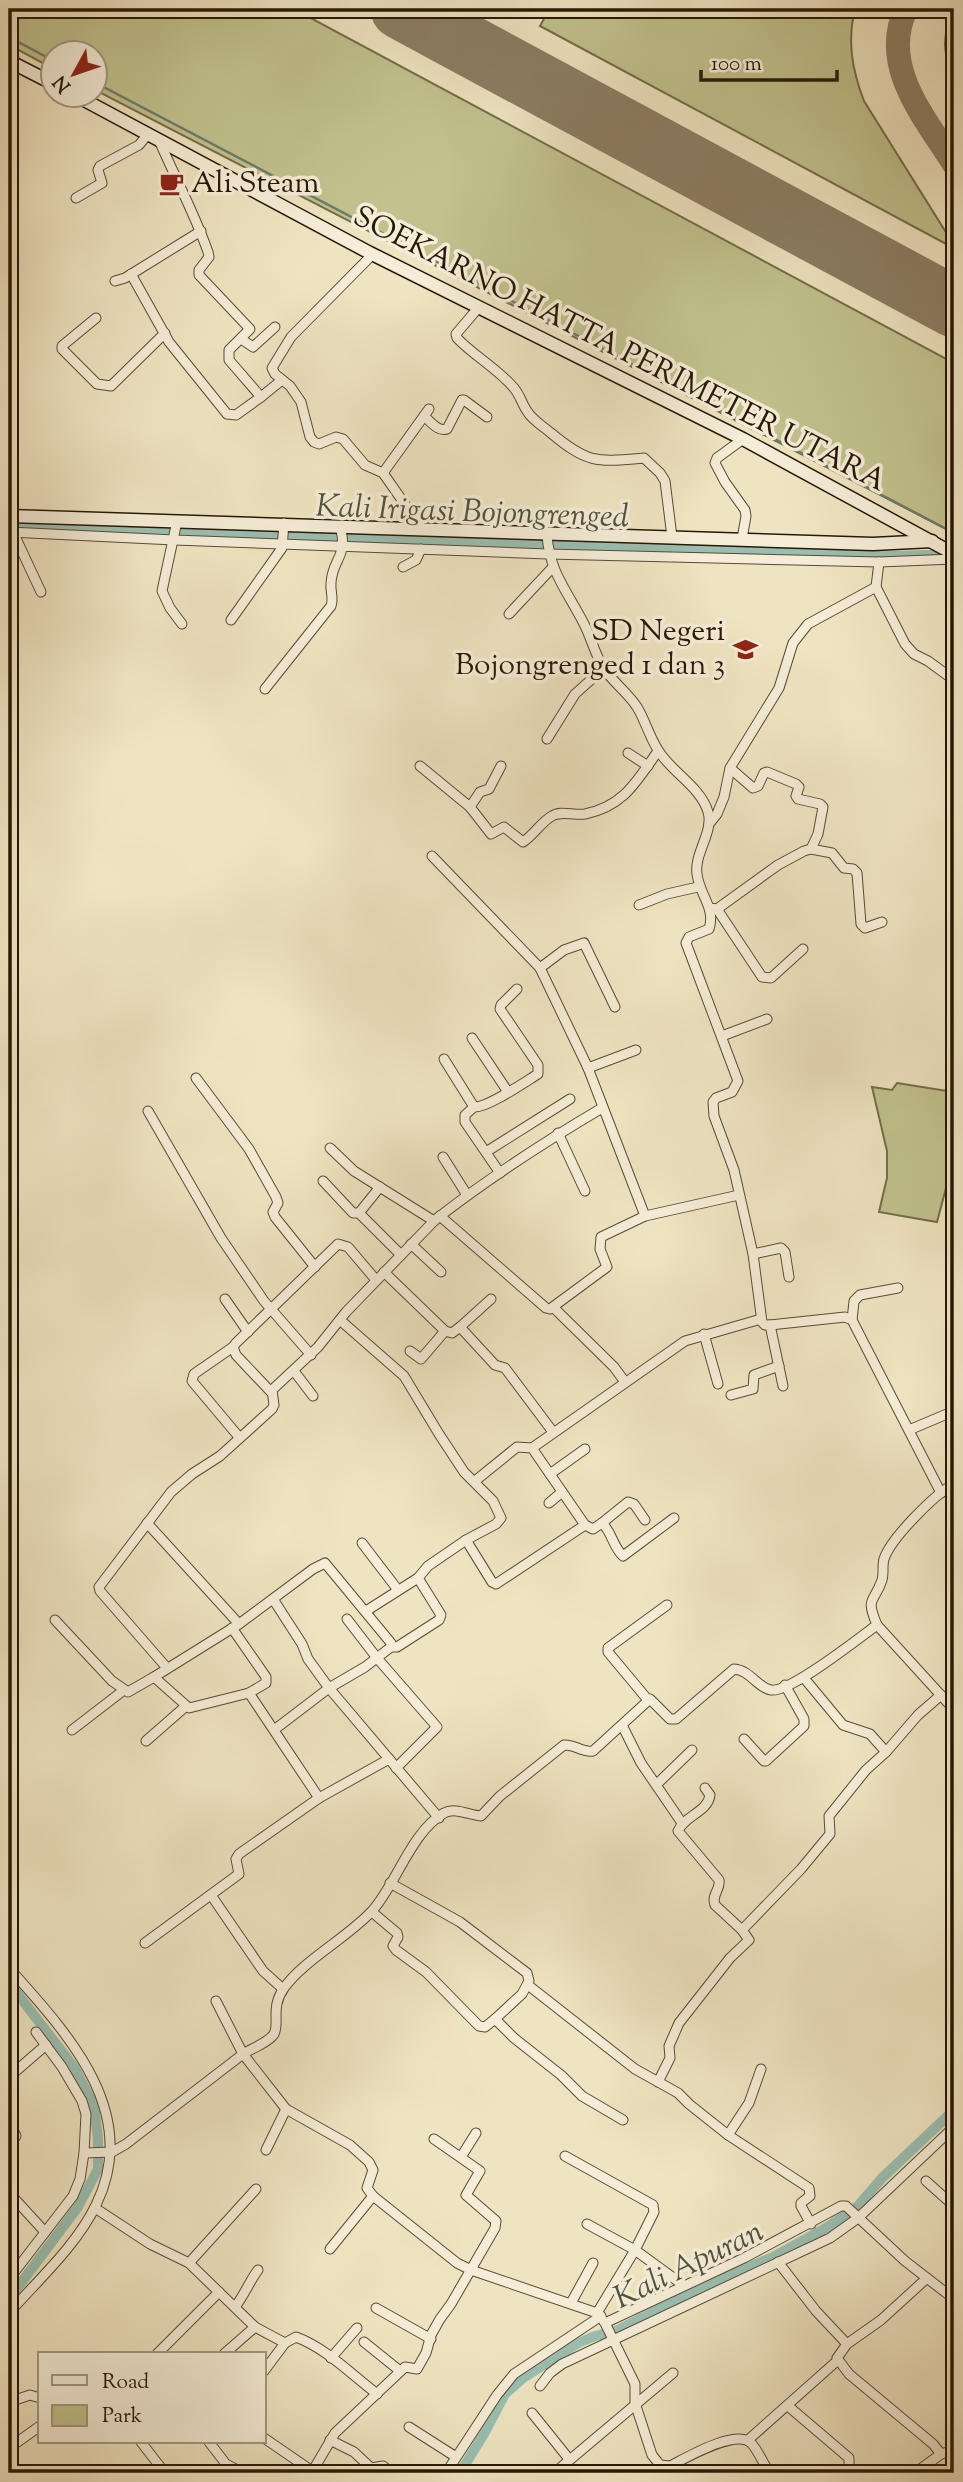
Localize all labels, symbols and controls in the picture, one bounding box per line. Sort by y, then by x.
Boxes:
north arrow [38,38,108,108]
scale bar [701,38,837,82]
text: 100 m [711,50,762,80]
text: N [48,69,78,98]
place label: Ali Steam [191,163,320,206]
cafe icon: Ali Steam [157,170,185,198]
street label: SOEKARNO HATTA PERIMETER UTARA [345,196,893,504]
water label: Kali Irigasi Bojongrenged [315,485,629,541]
place label: SD Negeri Bojongrenged 1 dan 3 [455,611,725,688]
school or university icon: SD Negeri Bojongrenged 1 dan 3 [731,635,759,663]
water label: Kali Apuran [606,2210,772,2322]
legend [38,2352,266,2444]
text: Road [102,2368,149,2398]
text: Park [102,2402,143,2432]

